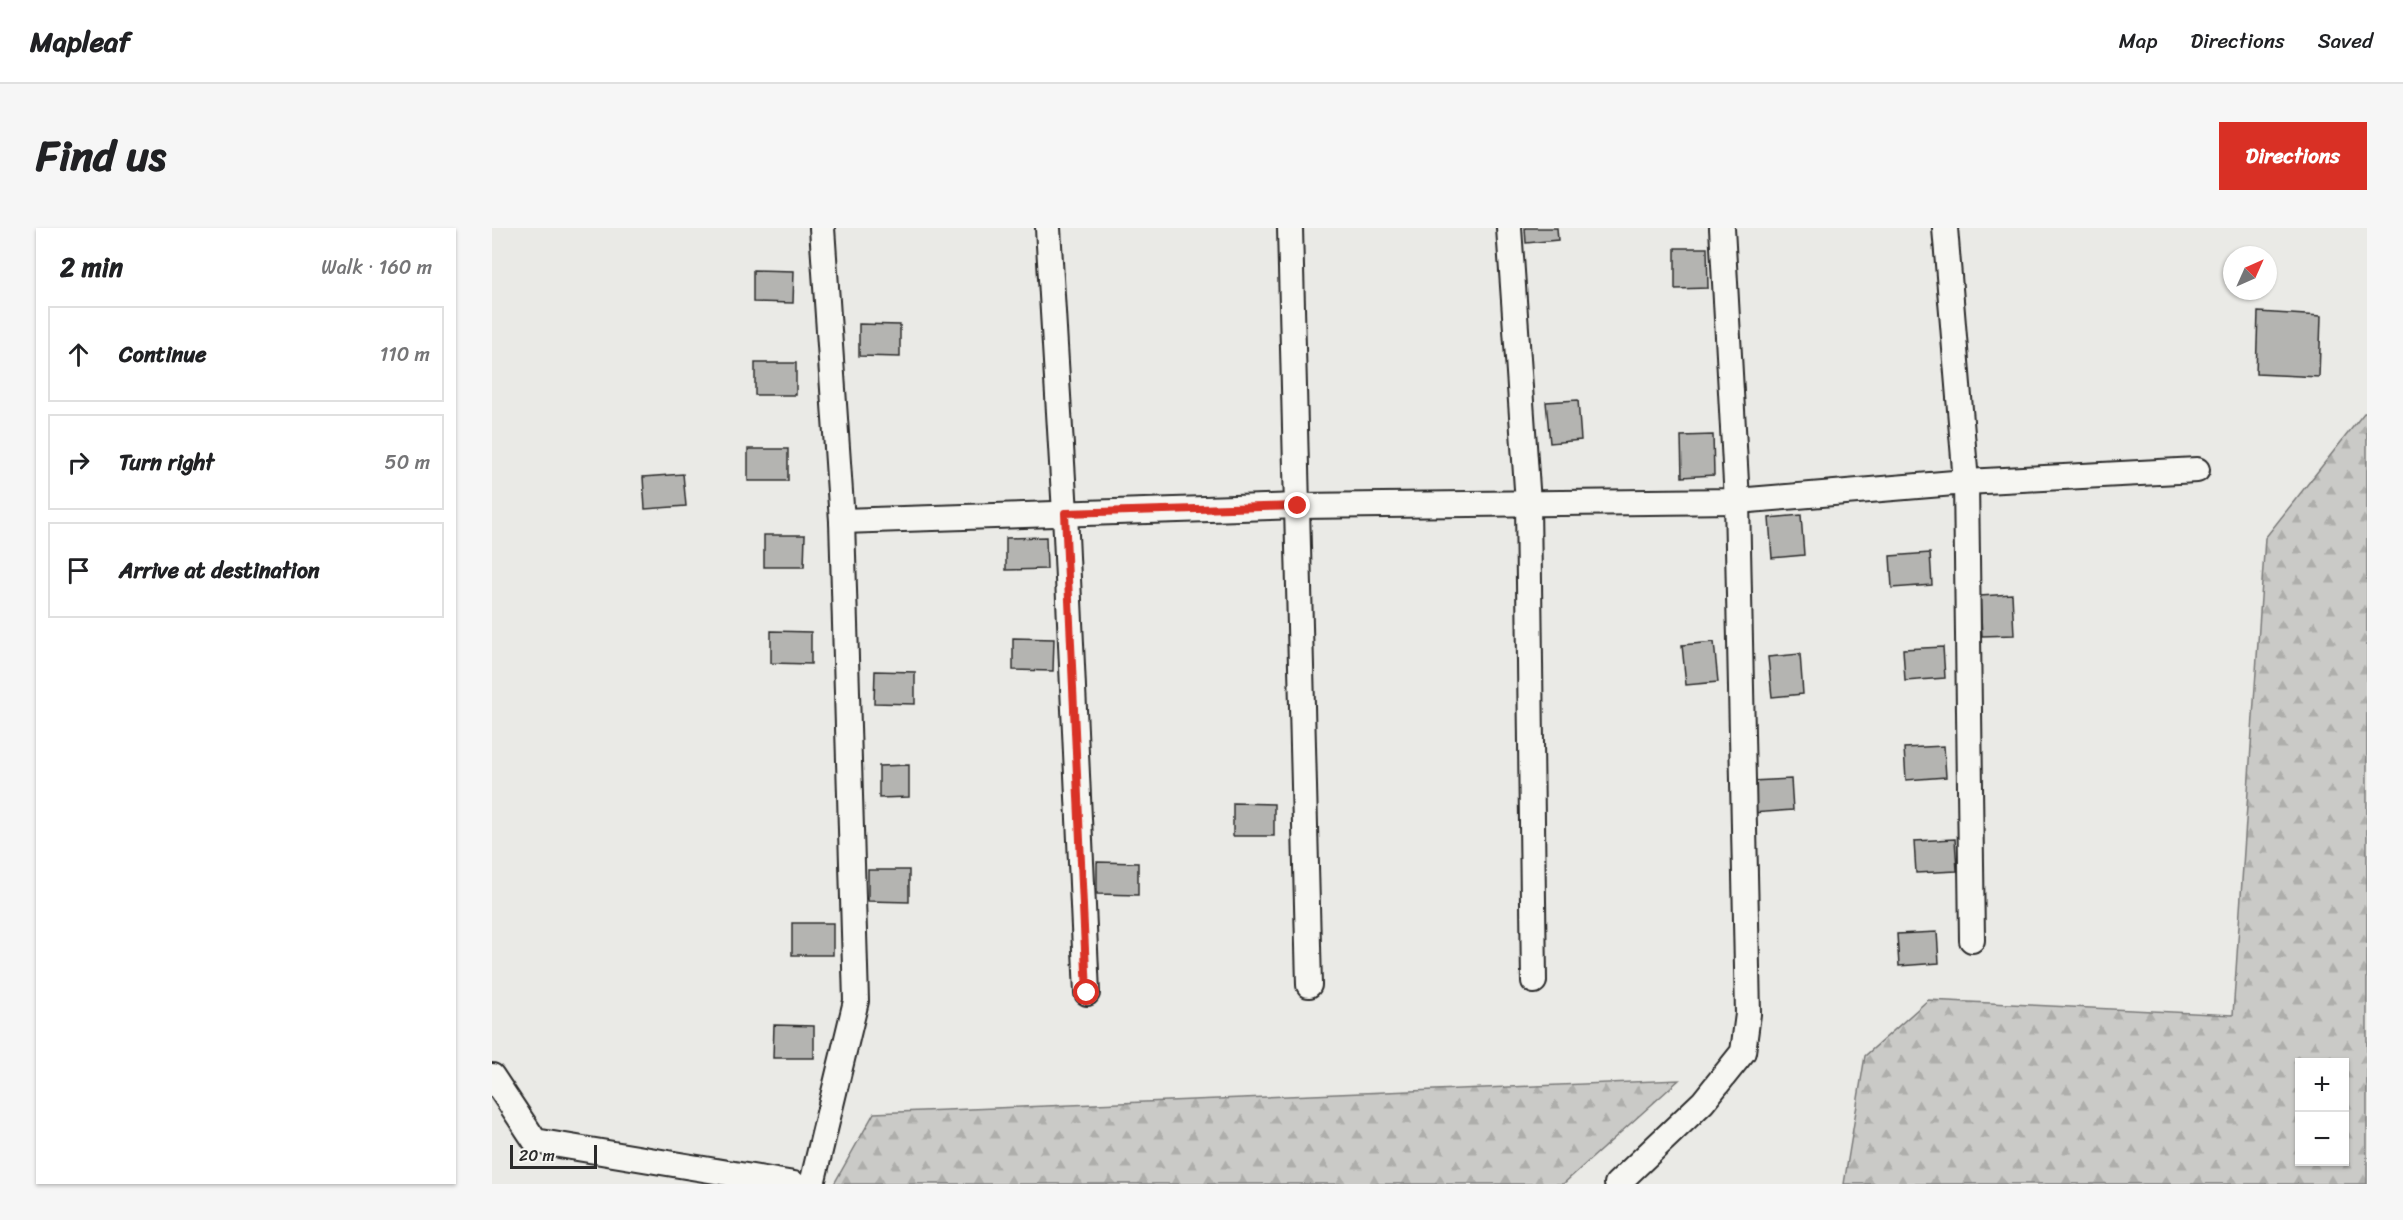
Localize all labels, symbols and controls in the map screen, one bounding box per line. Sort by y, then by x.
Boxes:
text: Mapleaf [30,17,130,66]
text: Map [2119,22,2157,60]
text: Directions [2190,22,2285,60]
text: Saved [2318,22,2373,60]
text: Find us [36,119,166,193]
button: Directions [2219,122,2367,190]
text: 2 min [60,244,123,290]
north arrow [2223,246,2277,300]
text: Walk · 160 m [321,250,432,285]
text: Continue [119,335,207,374]
text: 110 m [380,337,430,372]
icon: ahead [62,338,95,371]
text: Turn right [119,443,214,482]
text: 50 m [385,445,430,480]
icon: right [62,446,95,479]
route end [1284,492,1310,518]
text: Arrive at destination [119,551,320,590]
icon: arrive [62,554,95,587]
route start [1073,979,1099,1005]
map controls [2295,1058,2349,1166]
button: + [2295,1058,2349,1112]
button: − [2295,1112,2349,1166]
text: 20 m [519,1141,555,1170]
scale bar [510,1142,597,1170]

